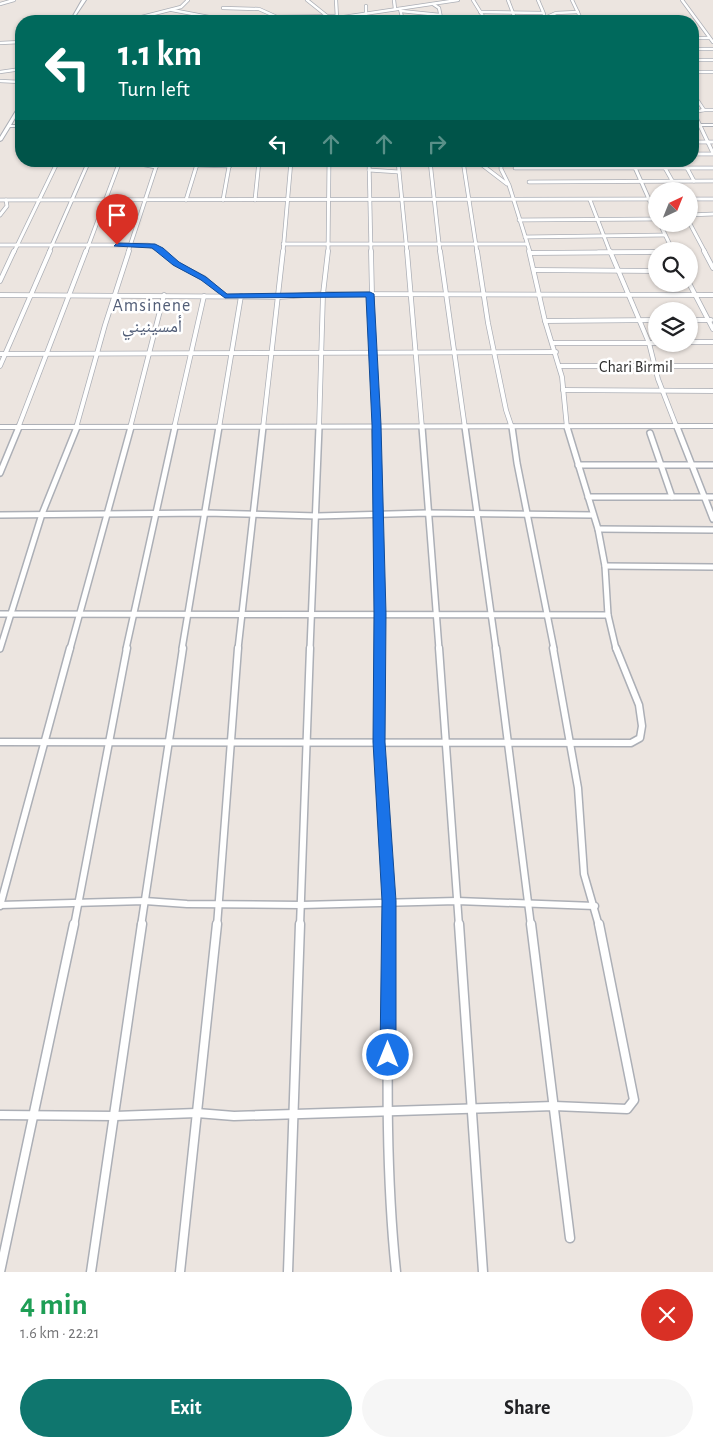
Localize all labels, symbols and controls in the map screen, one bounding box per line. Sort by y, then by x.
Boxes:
icon: left [35,35,100,100]
text: 1.1 km [118,37,202,72]
text: Turn left [118,78,190,100]
icon: left [264,130,292,158]
icon: ahead [317,130,345,158]
icon: ahead [370,130,398,158]
icon: right [423,130,451,158]
north arrow [648,182,698,232]
map controls [648,182,698,352]
pin [96,194,138,245]
icon: arrive [103,201,131,229]
button: search [648,242,698,292]
district label: Amsinene أمسينيني [113,297,191,341]
button: layers [648,302,698,352]
street label: Chari Birmil [599,359,673,375]
position arrow [361,1028,413,1080]
button: close [641,1289,693,1341]
text: 4 min [20,1290,88,1320]
text: 1.6 km · 22:21 [20,1325,99,1341]
button: Exit [20,1379,352,1437]
button: Share [362,1379,693,1437]

